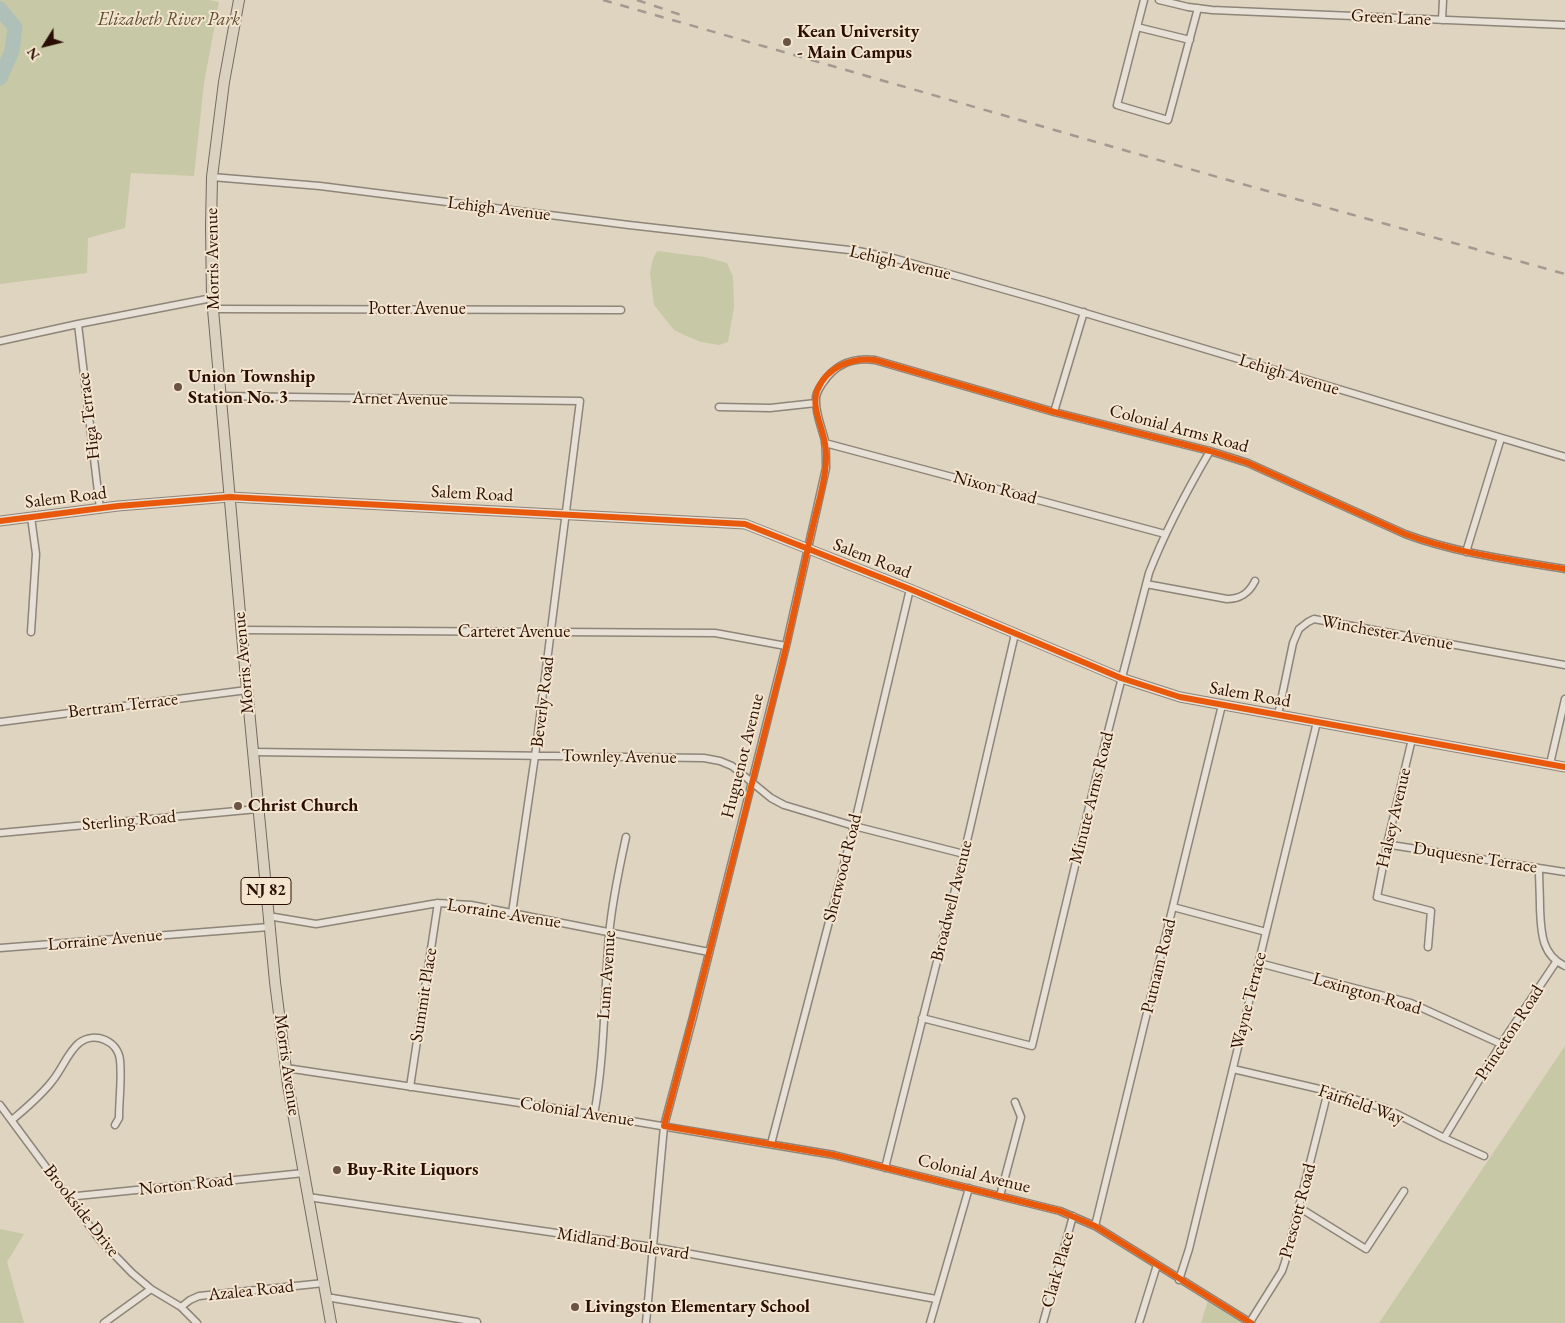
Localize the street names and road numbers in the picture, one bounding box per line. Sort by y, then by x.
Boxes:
street label: Green Lane [1350,5,1432,31]
street label: Lehigh Avenue [446,192,552,226]
street label: Morris Avenue [201,208,225,310]
street label: Lehigh Avenue [847,241,953,285]
street label: Potter Avenue [368,298,466,320]
street label: Lehigh Avenue [1236,350,1342,400]
street label: Higa Terrace [73,371,105,461]
street label: Arnet Avenue [352,387,448,411]
street label: Colonial Arms Road [1107,400,1251,458]
street label: Nixon Road [951,466,1039,510]
street label: Salem Road [430,481,514,507]
street label: Salem Road [24,482,108,514]
street label: Salem Road [830,534,914,584]
street label: Morris Avenue [229,611,259,715]
street label: Winchester Avenue [1319,611,1455,655]
street label: Carteret Avenue [458,621,570,643]
street label: Beverly Road [527,655,559,749]
street label: Salem Road [1208,677,1292,713]
street label: Bertram Terrace [67,689,179,723]
street label: Huguenot Avenue [717,691,769,821]
street label: Minute Arms Road [1065,730,1119,866]
street label: Townley Avenue [561,745,677,769]
street label: Halsey Avenue [1372,766,1416,870]
street label: Sterling Road [81,806,177,836]
street label: Sherwood Road [819,812,867,924]
street label: Broadwell Avenue [926,838,978,964]
street label: Duquesne Terrace [1411,838,1539,878]
road number: NJ 82 [241,878,291,904]
street label: Lorraine Avenue [446,894,562,934]
street label: Putnam Road [1137,916,1181,1016]
street label: Lorraine Avenue [47,924,163,956]
street label: Lum Avenue [593,930,621,1020]
street label: Summit Place [406,946,442,1044]
street label: Wayne Terrace [1226,950,1272,1052]
street label: Lexington Road [1310,968,1424,1020]
street label: Princeton Road [1471,981,1549,1085]
street label: Morris Avenue [269,1013,305,1117]
street label: Fairfield Way [1315,1080,1407,1130]
street label: Colonial Avenue [518,1092,636,1132]
street label: Colonial Avenue [915,1150,1033,1198]
street label: Brookside Drive [38,1161,124,1261]
street label: Prescott Road [1275,1161,1321,1261]
street label: Norton Road [138,1169,234,1201]
street label: Midland Boulevard [555,1223,691,1265]
street label: Clark Place [1037,1230,1079,1310]
street label: Azalea Road [207,1276,295,1306]

